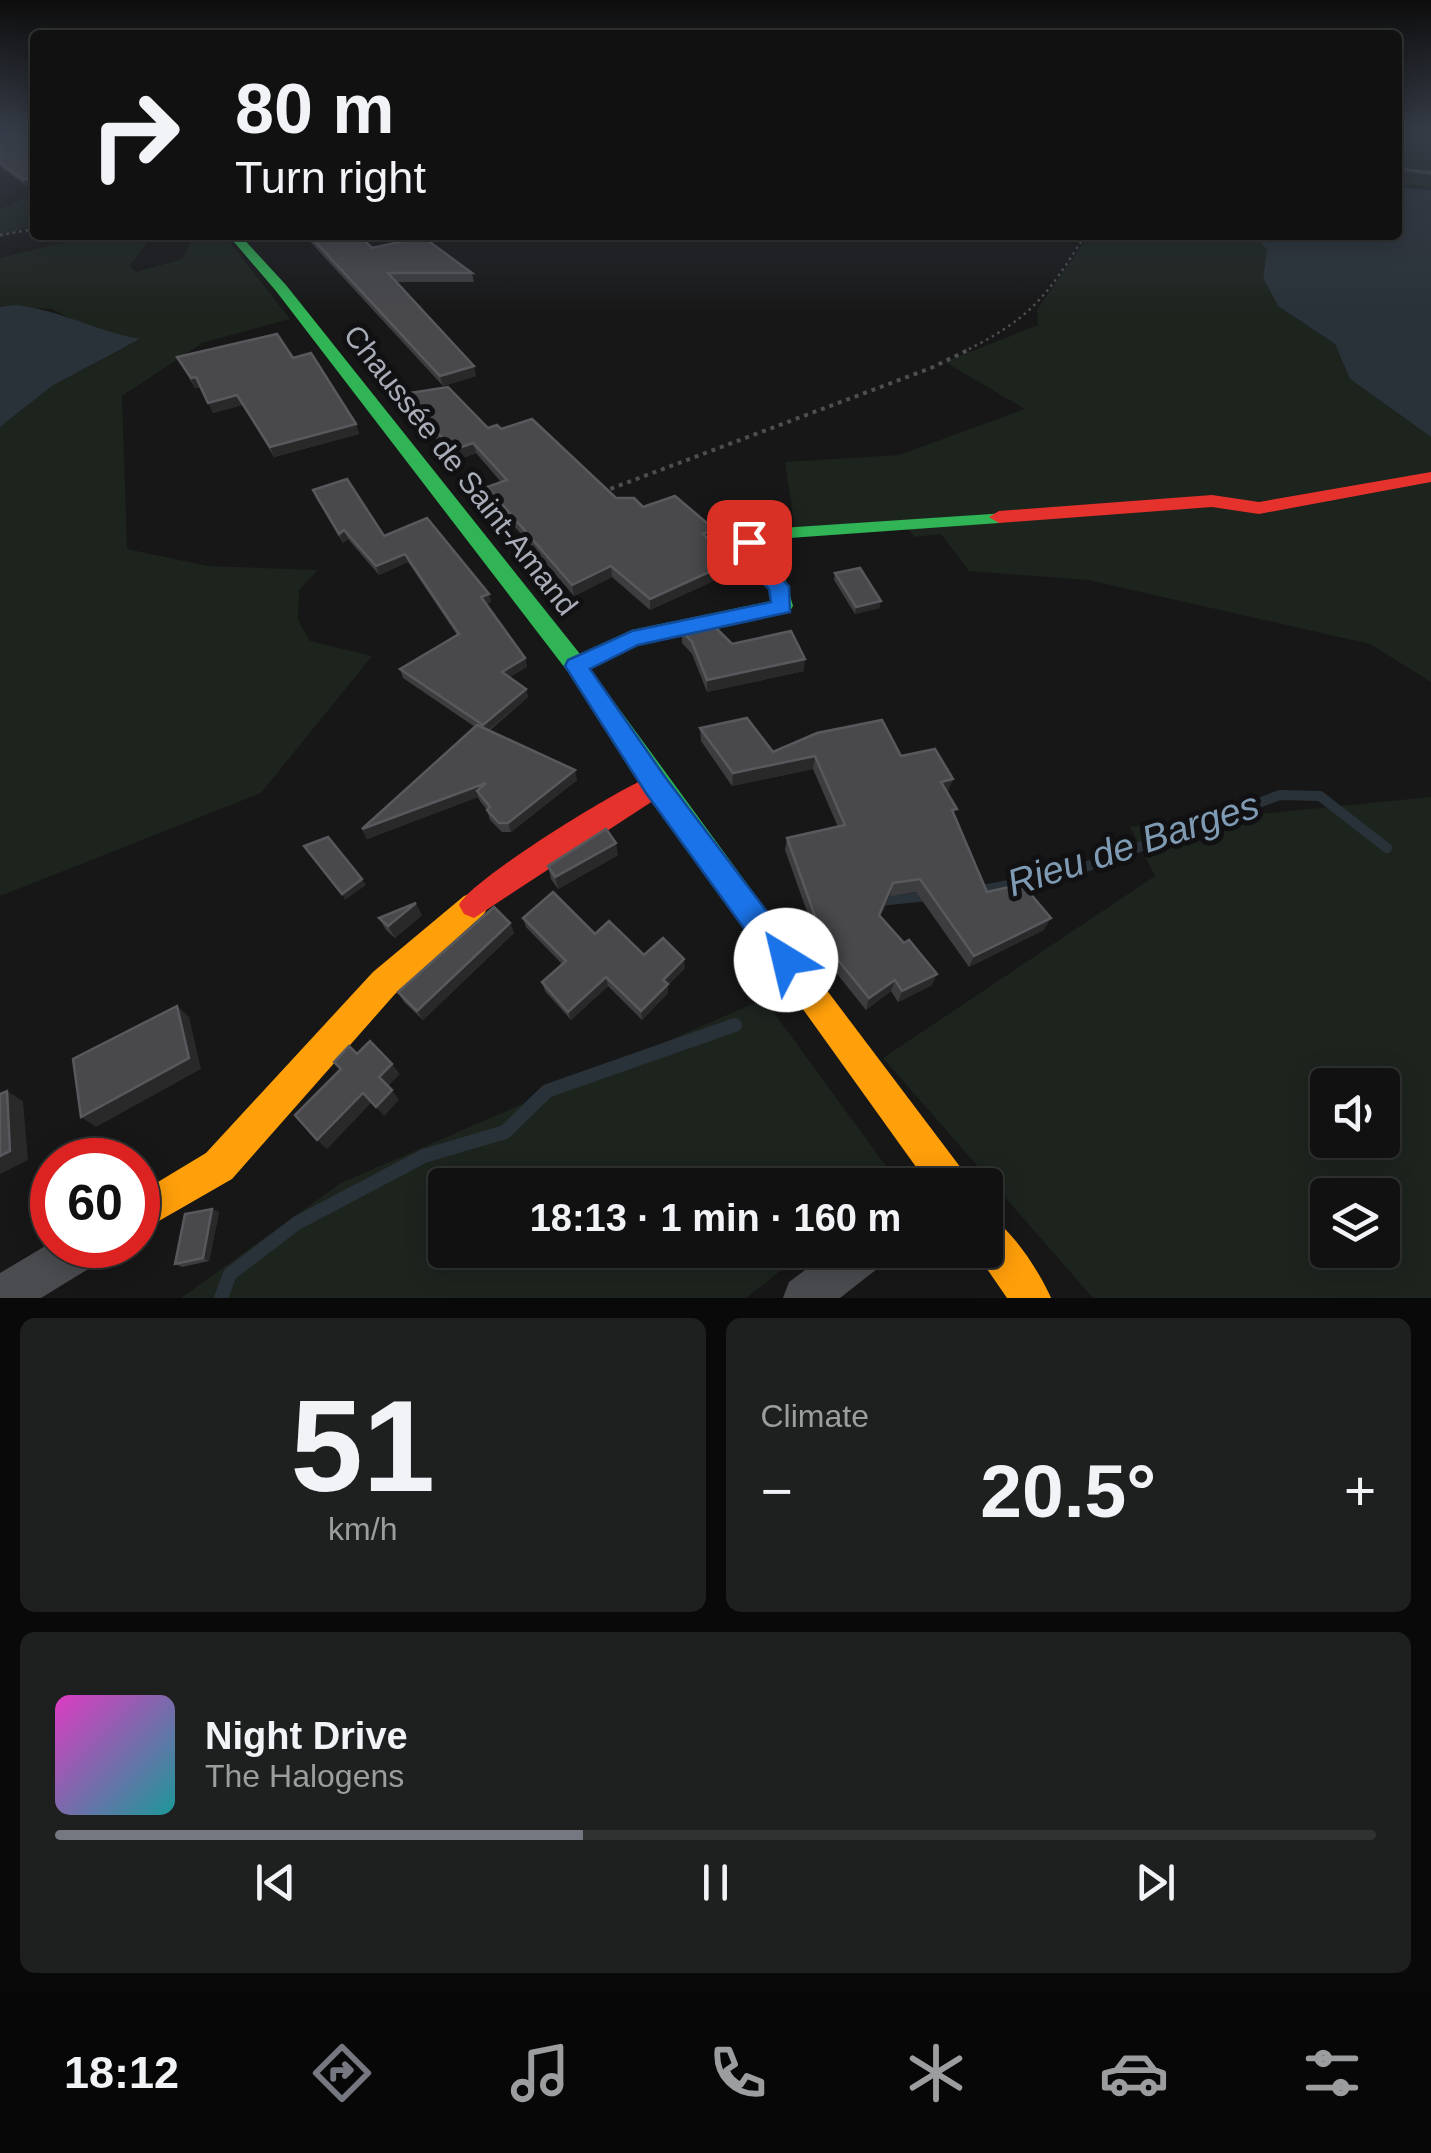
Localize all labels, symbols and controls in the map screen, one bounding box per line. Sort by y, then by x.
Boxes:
icon: right [70,70,200,200]
text: 80 m [235,70,395,148]
text: Turn right [235,152,426,203]
street label: Chaussée de Saint-Amand [338,319,584,621]
pin [707,500,792,585]
icon: arrive [722,515,777,570]
water label: Rieu de Barges [1002,784,1264,904]
position arrow [734,908,838,1012]
map controls [1310,1068,1400,1268]
button: sound [1310,1068,1400,1158]
speed limit sign: 60 [30,1138,160,1268]
button: layers [1310,1178,1400,1268]
text: 18:13 · 1 min · 160 m [530,1197,901,1239]
text: 51 [290,1373,435,1519]
text: Climate [761,1398,869,1434]
text: 20.5° [980,1449,1156,1533]
text: − [761,1460,793,1522]
text: + [1344,1460,1376,1522]
text: km/h [328,1511,397,1547]
text: Night Drive [205,1715,408,1757]
text: The Halogens [205,1758,404,1794]
icon: previous [248,1855,303,1910]
icon: pause [688,1855,743,1910]
icon: next [1128,1855,1183,1910]
icon: directions [307,2038,377,2108]
icon: music [505,2038,575,2108]
icon: phone [703,2038,773,2108]
icon: climate [901,2038,971,2108]
icon: car [1099,2038,1169,2108]
icon: filters [1297,2038,1367,2108]
text: 18:12 [64,2047,179,2098]

